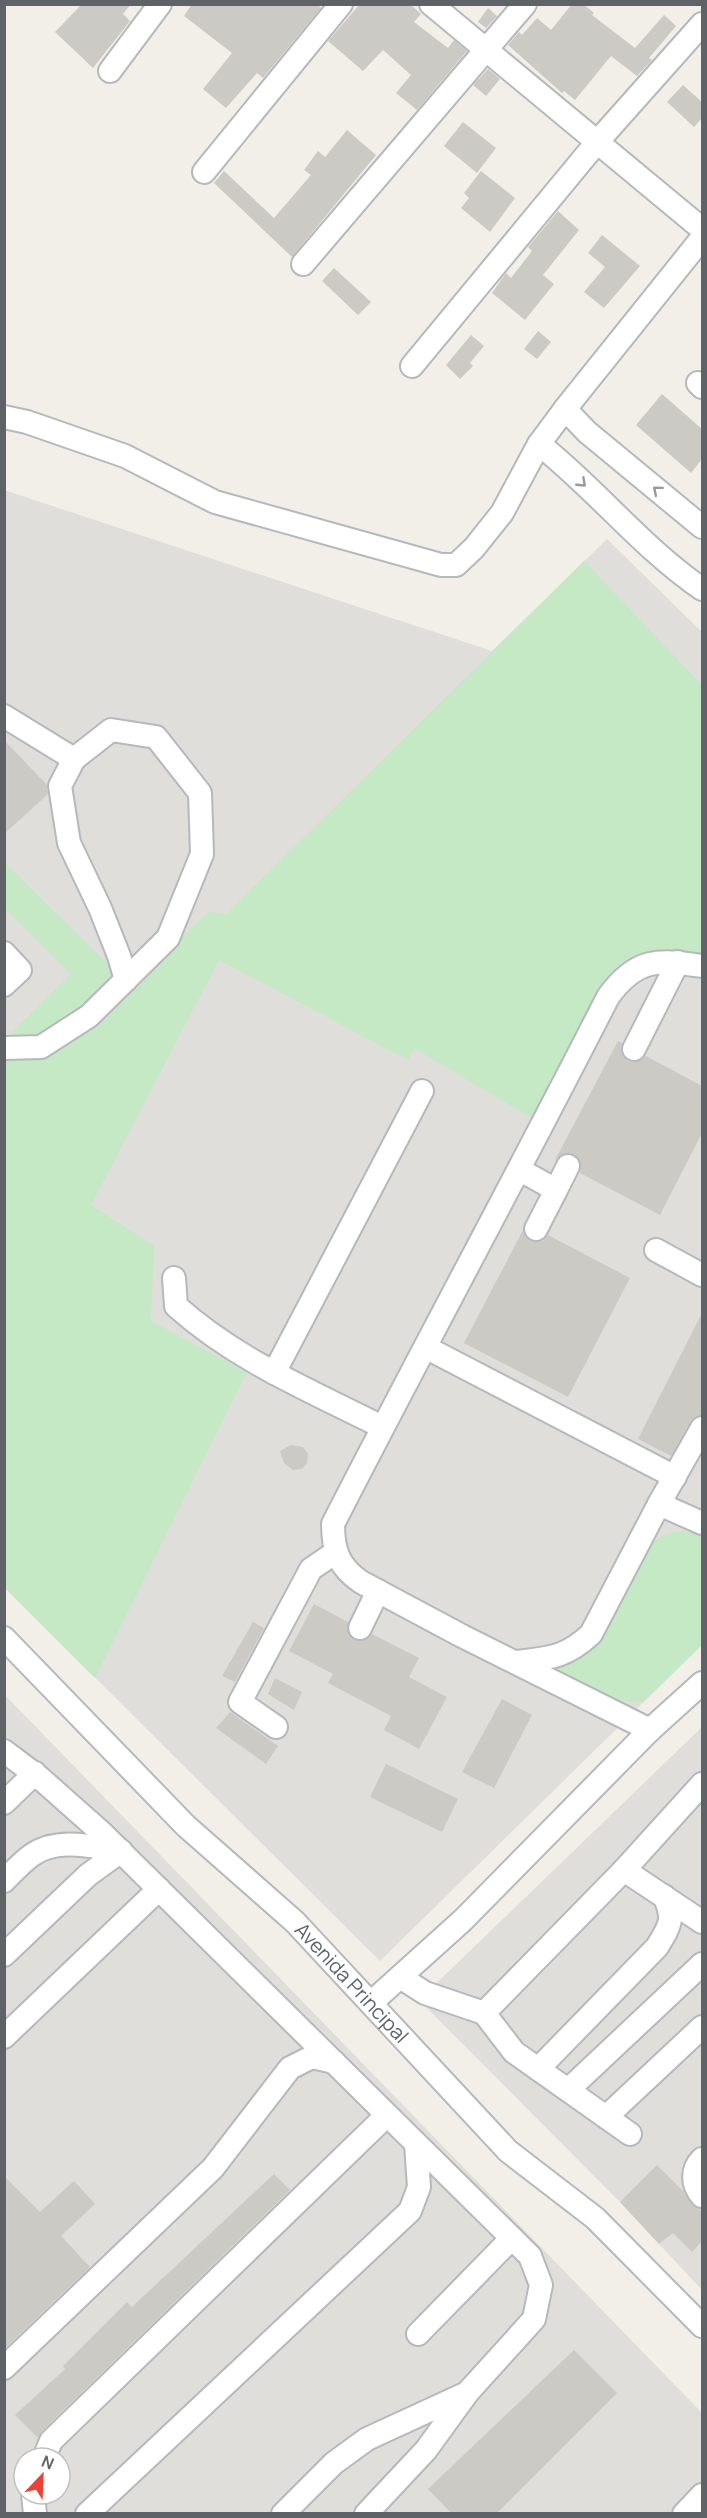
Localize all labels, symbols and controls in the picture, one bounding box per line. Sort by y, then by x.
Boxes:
one-way arrow [575,476,586,487]
one-way arrow [653,487,664,498]
street label: Avenida Principal [289,1916,415,2049]
north arrow [12,2446,72,2506]
text: N [38,2450,57,2475]

